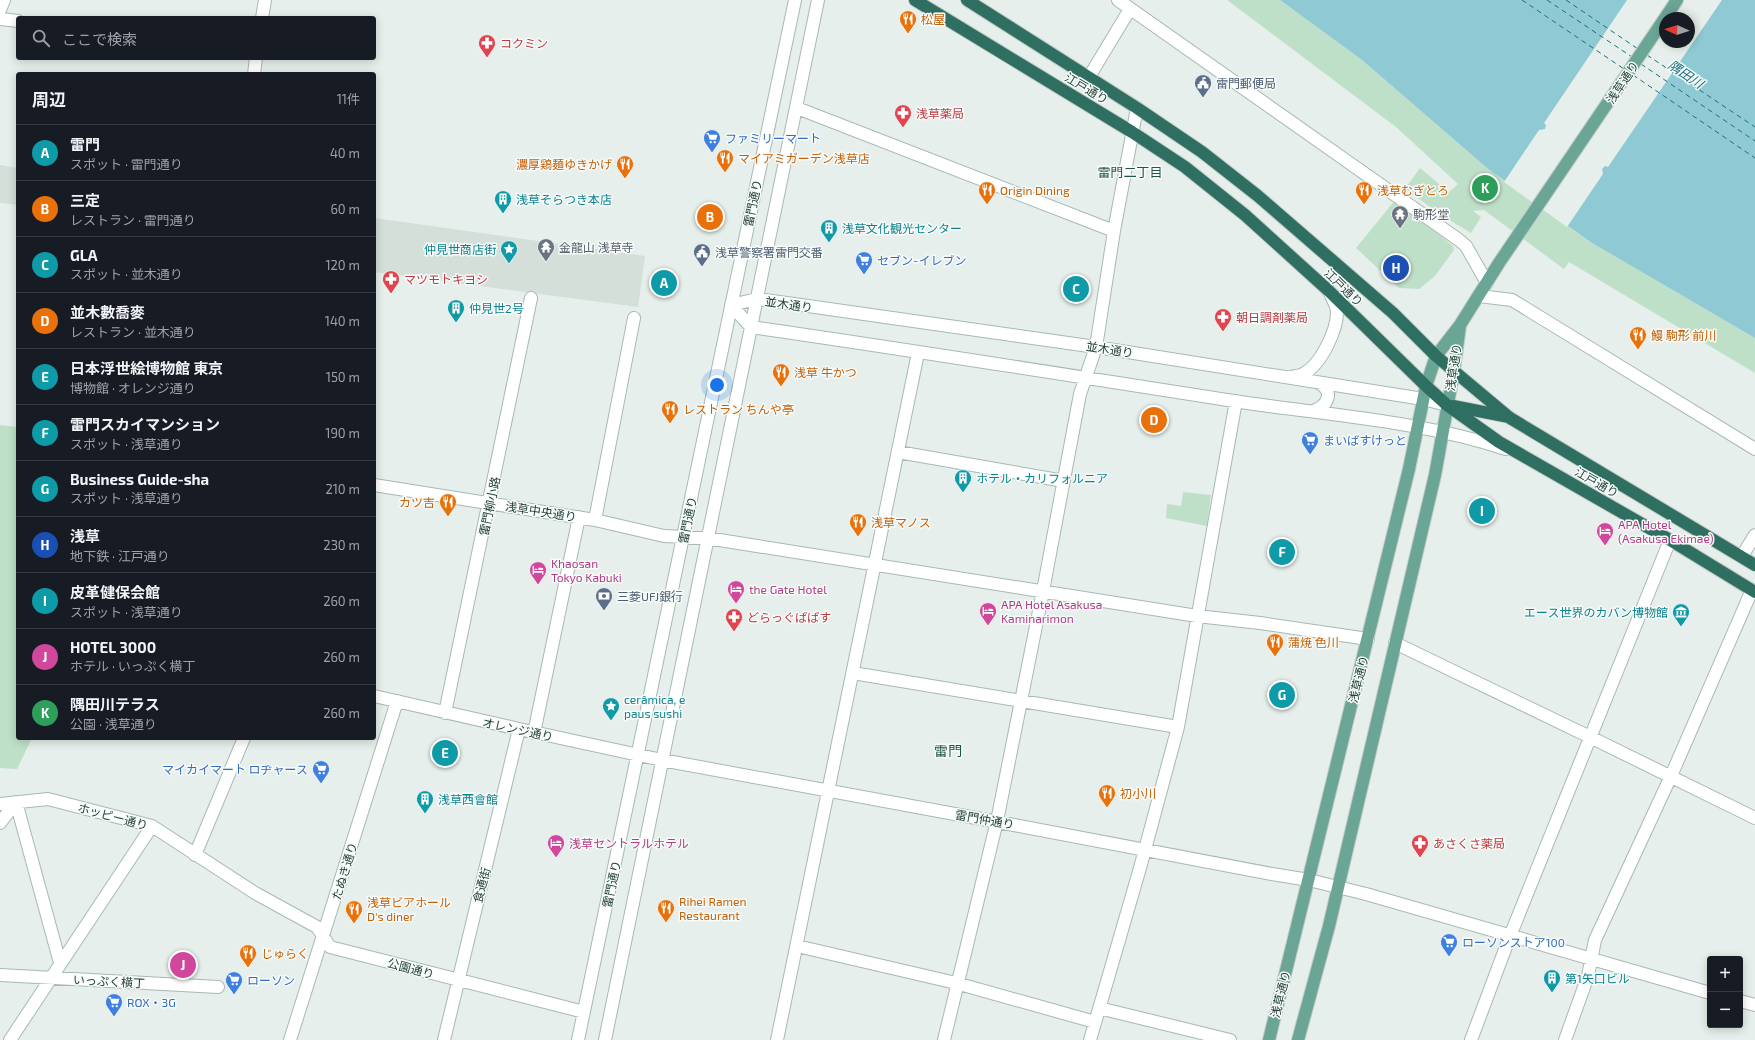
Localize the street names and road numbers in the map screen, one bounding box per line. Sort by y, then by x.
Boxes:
street label: 浅草通り [1603,58,1641,106]
street label: 江戸通り [1063,70,1111,106]
street label: 雷門通り [740,178,764,228]
street label: 江戸通り [1322,265,1366,309]
street label: 並木通り [764,294,814,314]
street label: 並木通り [1085,338,1135,360]
street label: 浅草通り [1442,342,1464,392]
street label: 江戸通り [1573,464,1621,500]
street label: 雷門柳小路 [476,475,502,537]
street label: 雷門通り [675,495,699,545]
street label: 浅草中央通り [504,498,578,524]
street label: 浅草通り [1345,654,1371,704]
street label: オレンジ通り [481,715,555,743]
street label: ホッピー通り [76,800,150,832]
street label: 雷門仲通り [954,807,1016,831]
street label: たぬき通り [329,840,359,902]
street label: 雷門通り [599,859,623,909]
street label: 食通街 [470,866,492,904]
street label: 公園通り [386,955,436,981]
street label: 浅草通り [1267,969,1293,1019]
street label: いっぷく横丁 [73,972,145,990]

